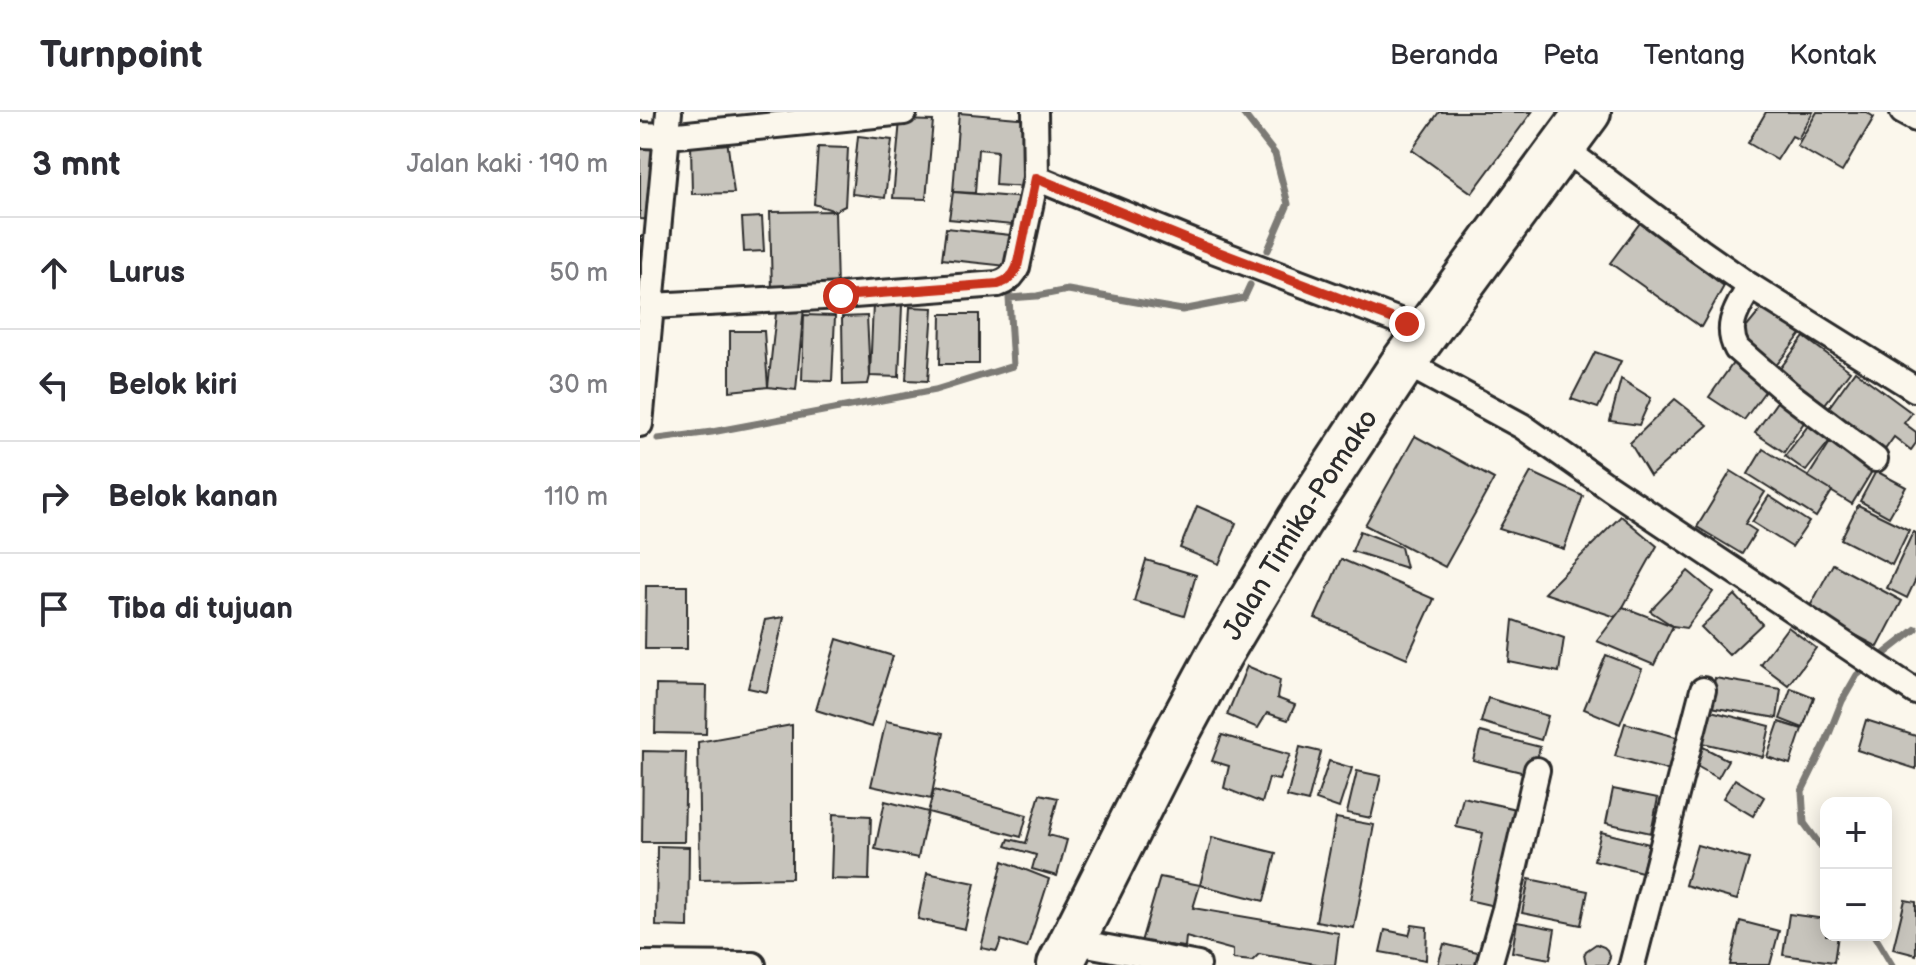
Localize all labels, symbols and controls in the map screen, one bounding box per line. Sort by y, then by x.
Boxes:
text: Turnpoint [40,33,202,78]
text: Beranda [1390,39,1499,72]
text: Peta [1543,39,1599,72]
text: Tentang [1643,39,1745,72]
text: Kontak [1789,39,1876,72]
text: 3 mnt [32,144,120,185]
text: Jalan kaki · 190 m [407,149,608,180]
icon: ahead [32,251,76,295]
text: Lurus [108,255,185,291]
text: 50 m [549,258,608,289]
route start [823,278,859,314]
route end [1389,306,1425,342]
icon: left [32,363,76,407]
text: Belok kiri [108,367,237,403]
text: 30 m [548,370,608,401]
street label: Jalan Timika-Pomako [1215,403,1385,646]
icon: right [32,475,76,519]
text: Belok kanan [108,479,278,515]
text: 110 m [544,482,608,513]
icon: arrive [32,587,76,631]
text: Tiba di tujuan [108,591,293,627]
map controls [1820,797,1892,941]
button: + [1820,797,1892,869]
button: − [1820,869,1892,941]

